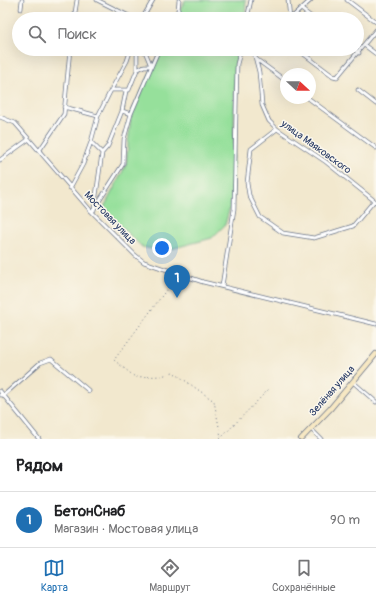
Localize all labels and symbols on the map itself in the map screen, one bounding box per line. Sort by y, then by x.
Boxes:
north arrow [280,68,316,104]
street label: улица Маяковского [278,117,354,177]
street label: Мостовая улица [82,189,139,247]
your location [152,238,172,258]
pin: 1 [164,265,190,298]
street label: Зелёная улица [307,363,357,419]

